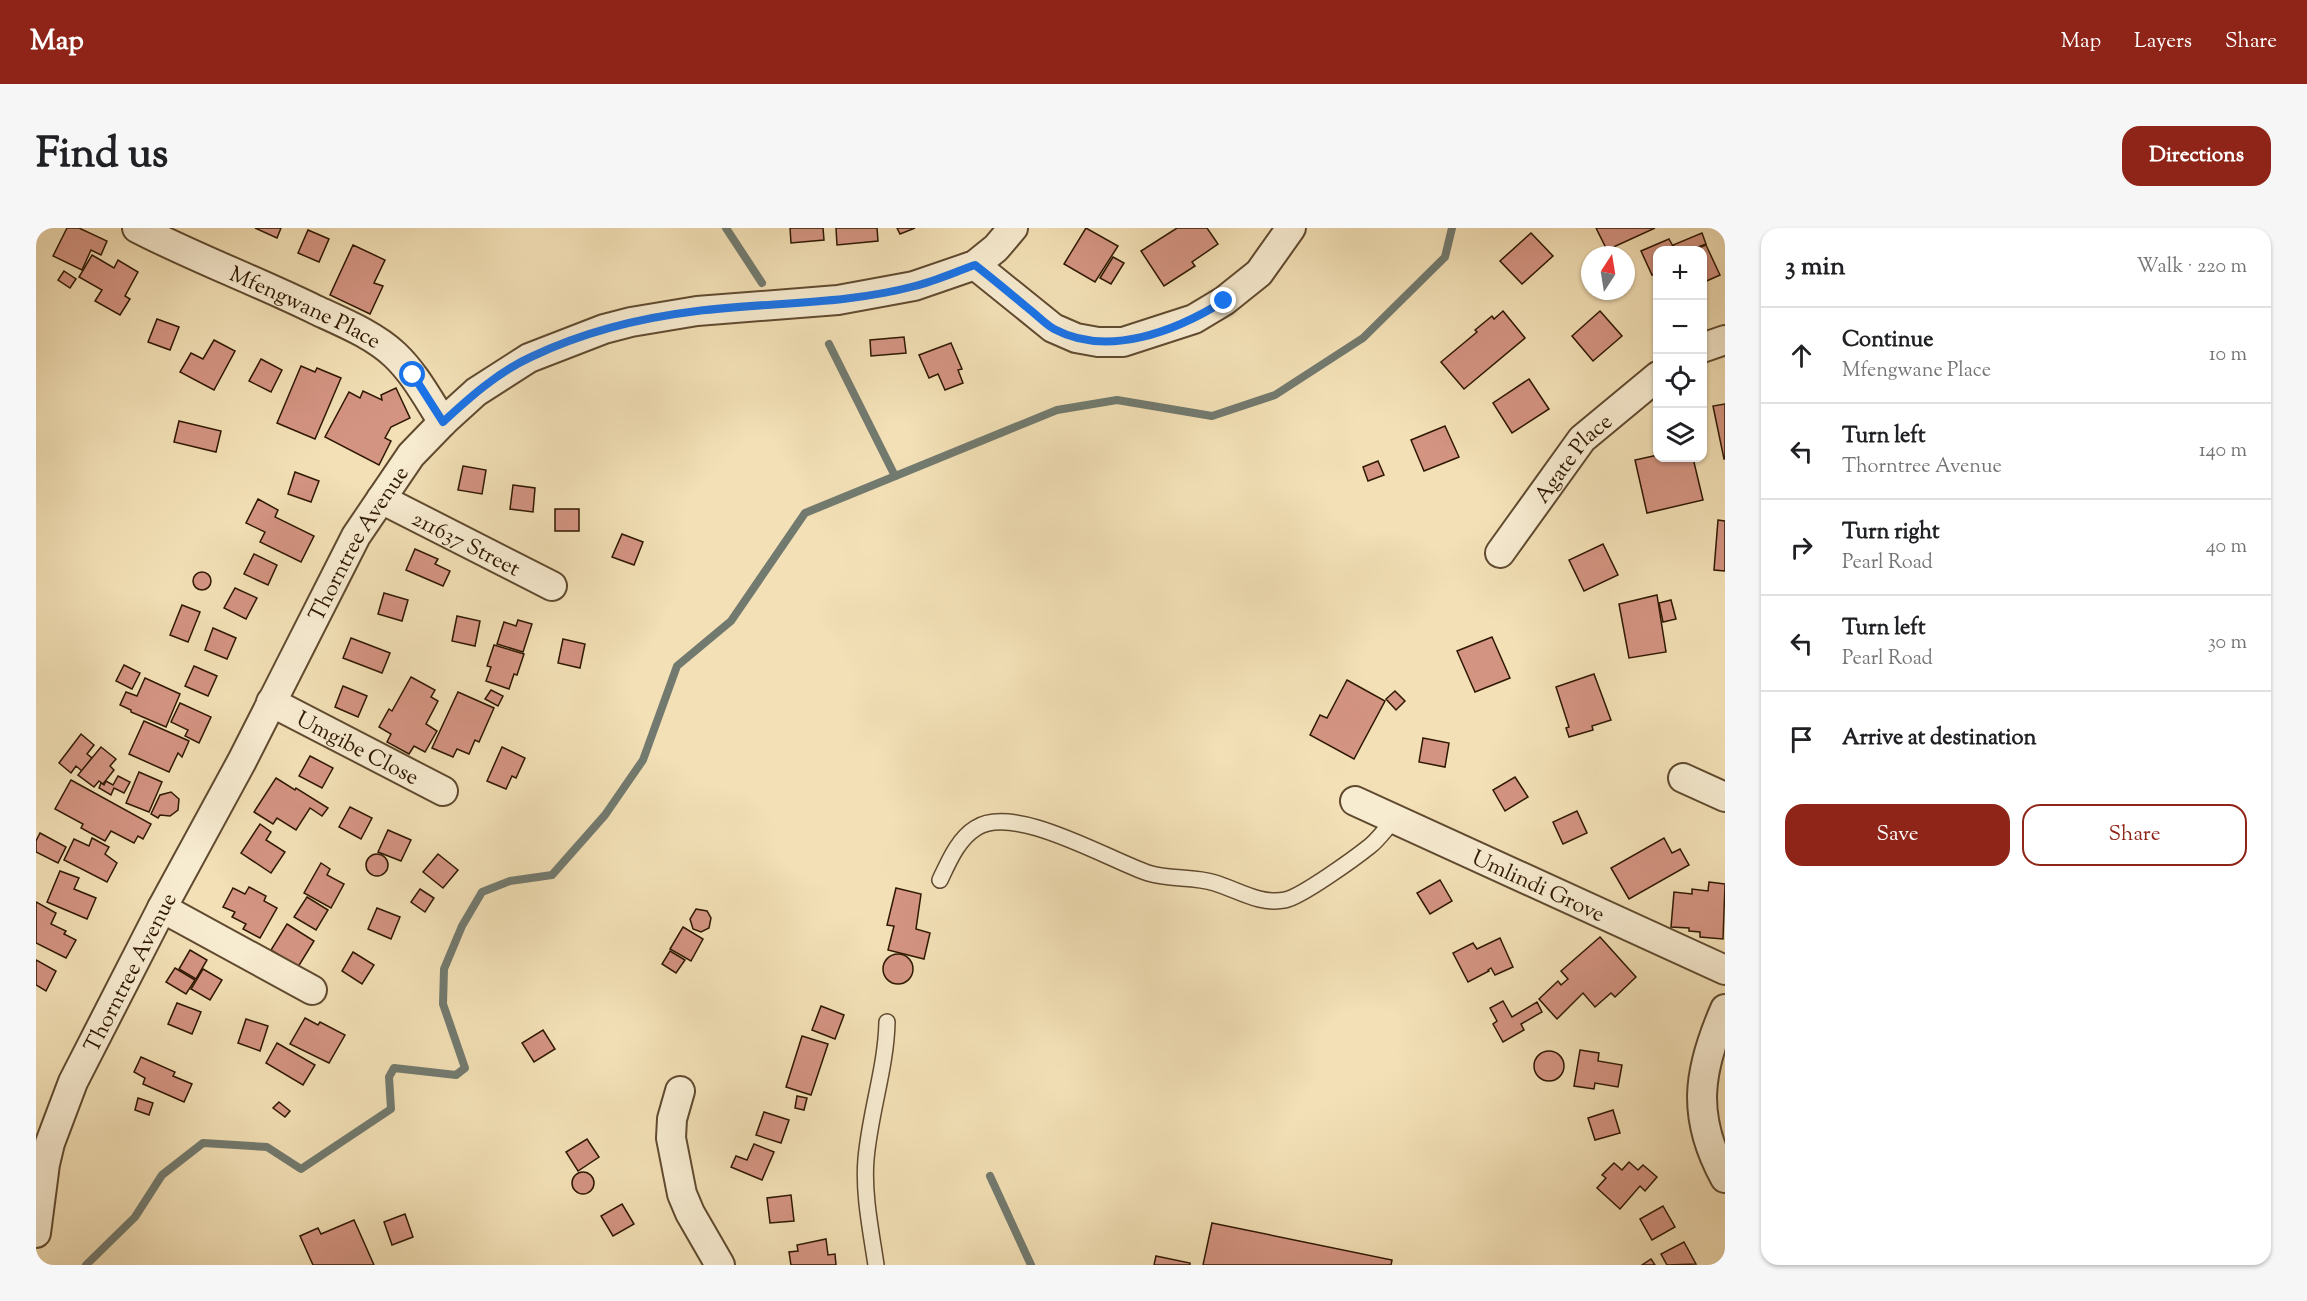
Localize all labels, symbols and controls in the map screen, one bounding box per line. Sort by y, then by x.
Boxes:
text: Map [30,22,84,62]
text: Map [2061,27,2101,57]
text: Layers [2134,27,2192,57]
text: Share [2225,27,2277,57]
text: Find us [36,126,168,186]
button: Directions [2122,126,2271,186]
north arrow [1581,246,1635,300]
map controls [1653,246,1707,462]
button: + [1653,246,1707,300]
text: 3 min [1785,249,1845,286]
text: Walk · 220 m [2136,253,2247,282]
street label: Mfengwane Place [224,260,386,358]
route end [1210,287,1236,313]
button: − [1653,300,1707,354]
text: Continue [1842,325,1933,357]
icon: ahead [1785,339,1818,372]
text: 10 m [2209,341,2247,370]
button: locate [1653,354,1707,408]
text: Mfengwane Place [1842,357,1991,386]
route start [399,361,425,387]
street label: Agate Place [1528,407,1620,511]
button: layers [1653,408,1707,462]
text: Turn left [1842,421,1925,453]
icon: left [1785,435,1818,468]
text: 140 m [2199,437,2247,466]
text: Thorntree Avenue [1842,453,2002,482]
street label: Thorntree Avenue [302,460,418,628]
street label: 211637 Street [406,504,525,586]
text: Turn right [1842,517,1939,549]
icon: right [1785,531,1818,564]
text: 40 m [2206,533,2247,562]
text: Pearl Road [1842,549,1933,578]
text: Turn left [1842,613,1925,645]
icon: left [1785,627,1818,660]
text: 30 m [2208,629,2247,658]
text: Pearl Road [1842,645,1933,674]
street label: Umgibe Close [290,705,424,795]
icon: arrive [1785,723,1818,756]
text: Arrive at destination [1842,723,2037,755]
button: Save [1785,804,2010,866]
button: Share [2022,804,2247,866]
street label: Umlindi Grove [1466,843,1609,932]
street label: Thorntree Avenue [78,888,186,1059]

